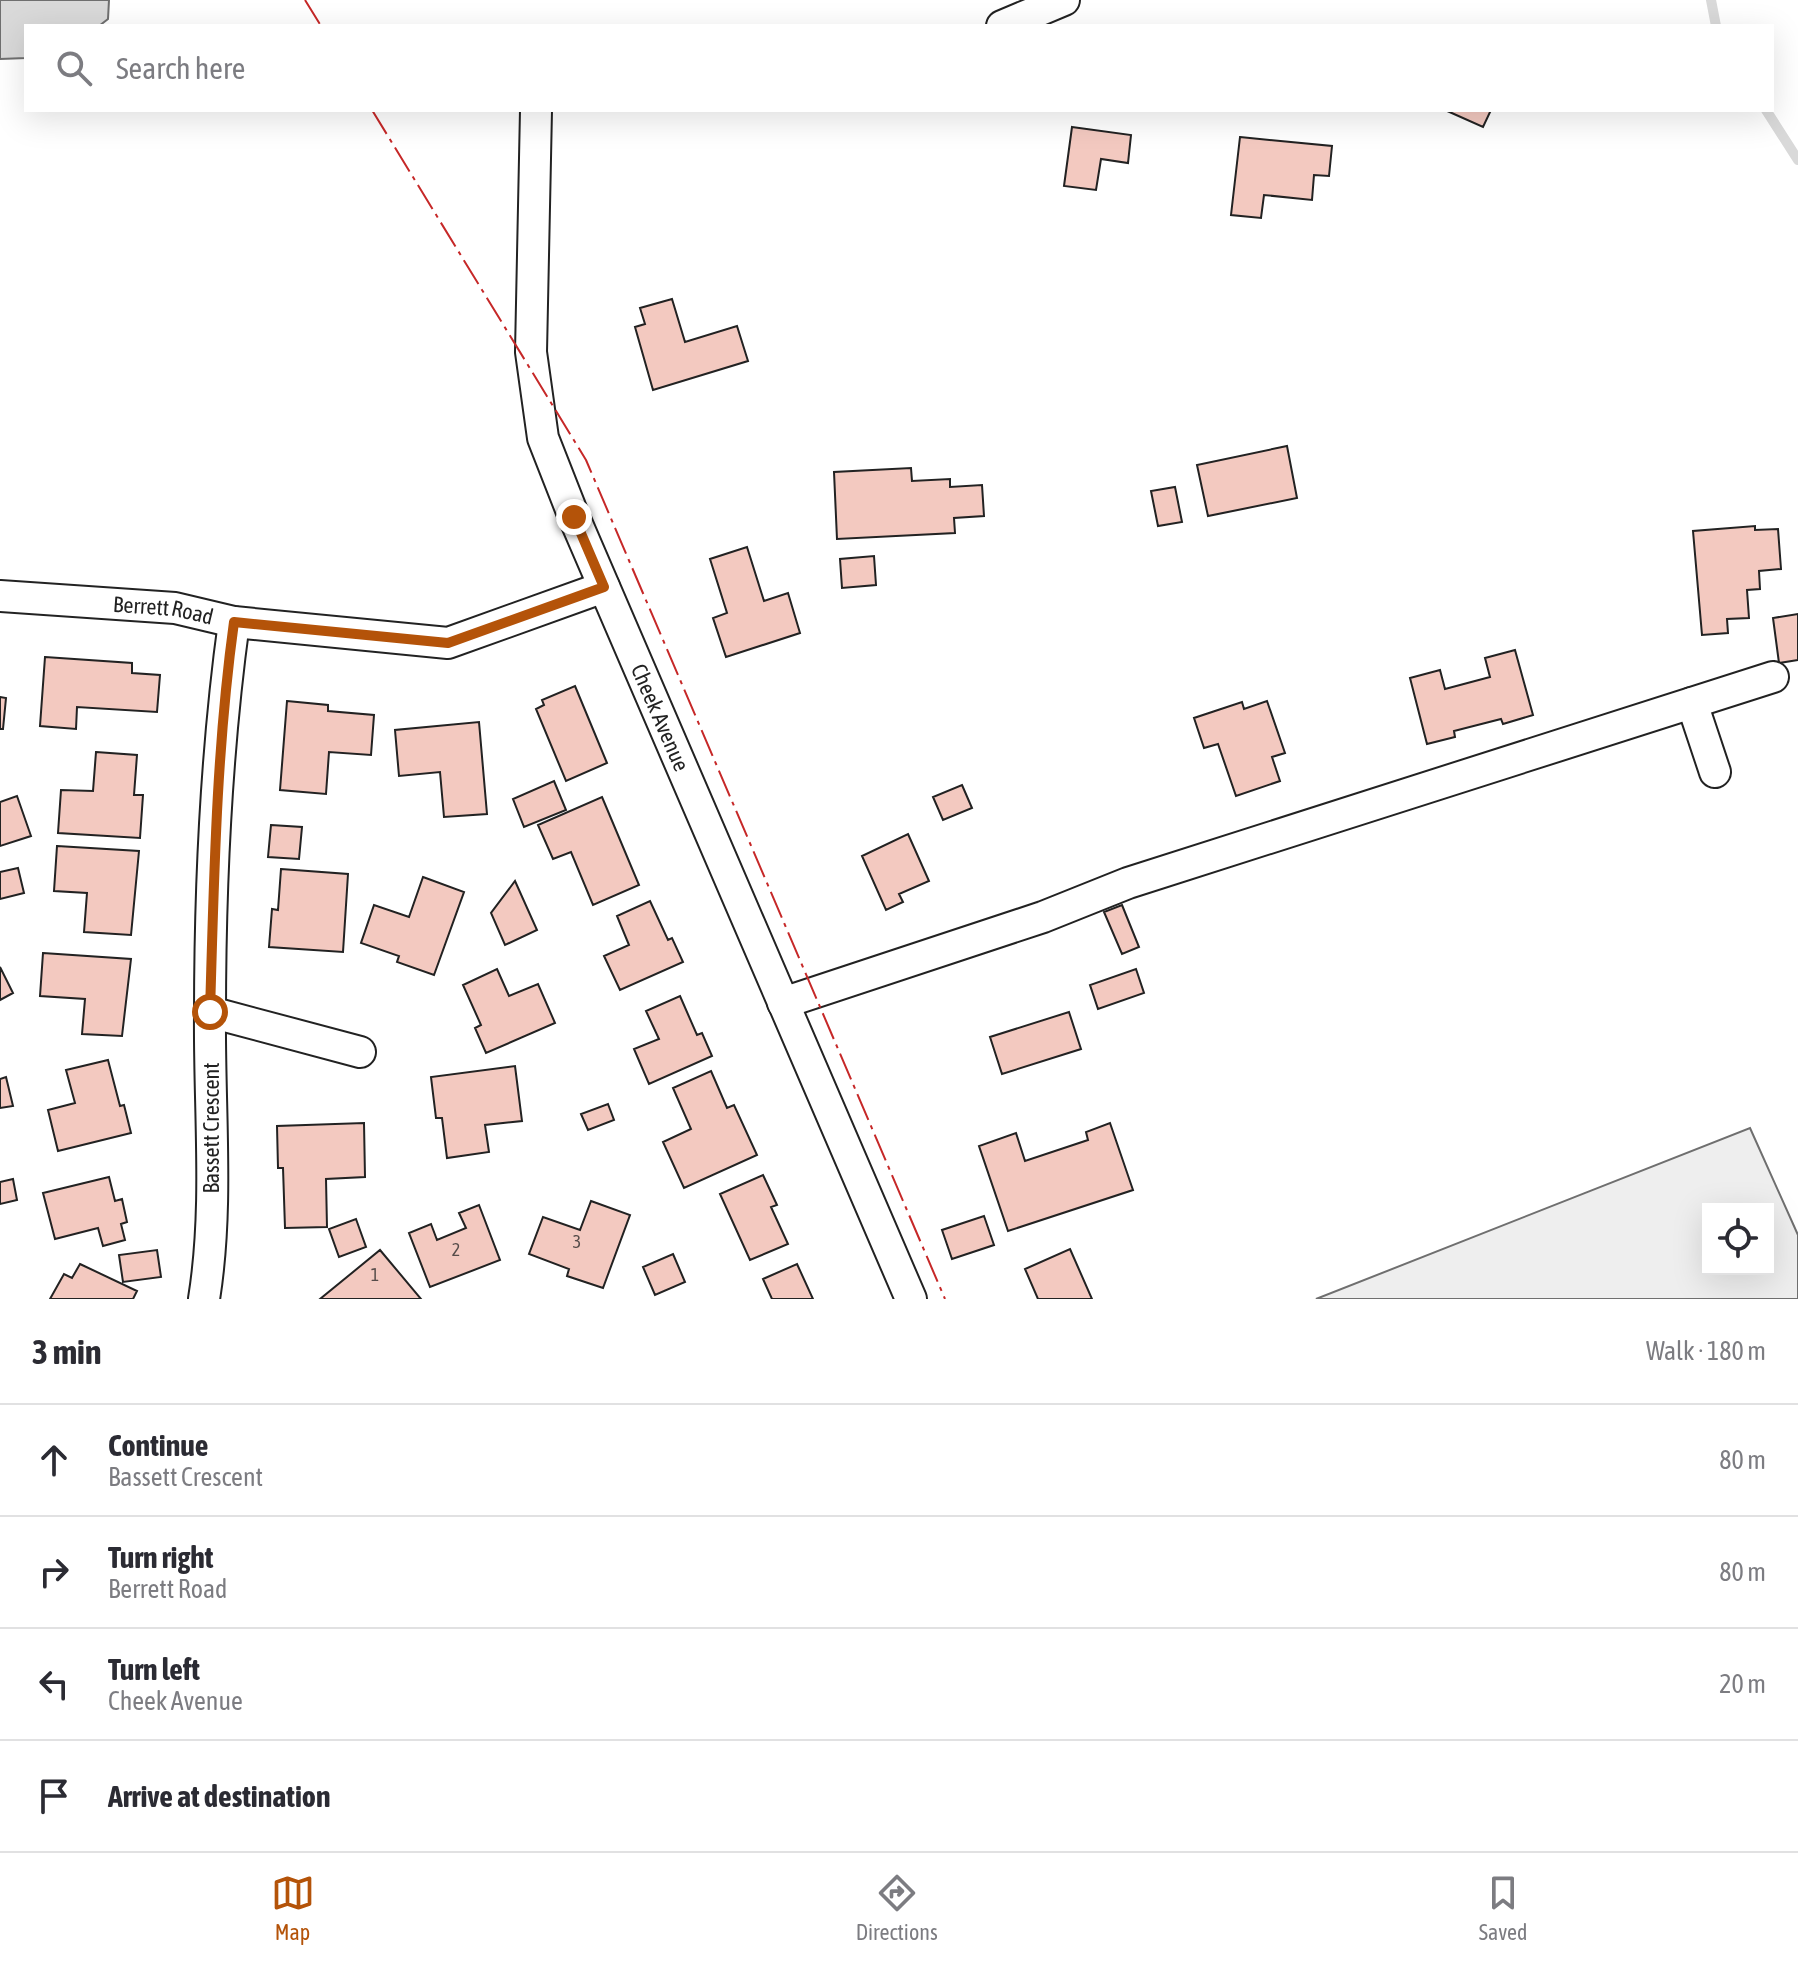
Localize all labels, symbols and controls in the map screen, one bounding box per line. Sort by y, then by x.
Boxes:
search box [24,24,1774,112]
icon: search [52,46,96,90]
text: Search here [116,51,245,85]
route end [556,499,592,535]
street label: Berrett Road [112,591,216,630]
street label: Cheek Avenue [626,660,695,775]
route start [192,994,228,1030]
street label: Bassett Crescent [198,1062,224,1194]
map controls [1702,1203,1774,1275]
button: locate [1702,1203,1774,1275]
house number: 3 [573,1231,581,1252]
house number: 2 [452,1239,460,1260]
house number: 1 [371,1264,379,1285]
text: 3 min [32,1332,101,1371]
text: Walk · 180 m [1646,1336,1766,1366]
text: Continue [108,1428,208,1462]
icon: ahead [32,1438,76,1482]
text: 80 m [1719,1445,1766,1475]
text: Bassett Crescent [108,1462,263,1492]
text: Turn right [108,1540,214,1574]
icon: right [32,1550,76,1594]
text: 80 m [1719,1557,1766,1587]
text: Berrett Road [108,1574,227,1604]
text: Turn left [108,1652,200,1686]
icon: left [32,1662,76,1706]
text: 20 m [1719,1669,1766,1699]
text: Cheek Avenue [108,1686,243,1716]
icon: arrive [32,1774,76,1818]
text: Arrive at destination [108,1779,330,1813]
tab: Map [271,1871,315,1945]
tab: Directions [856,1871,938,1945]
tab: Saved [1479,1871,1527,1945]

